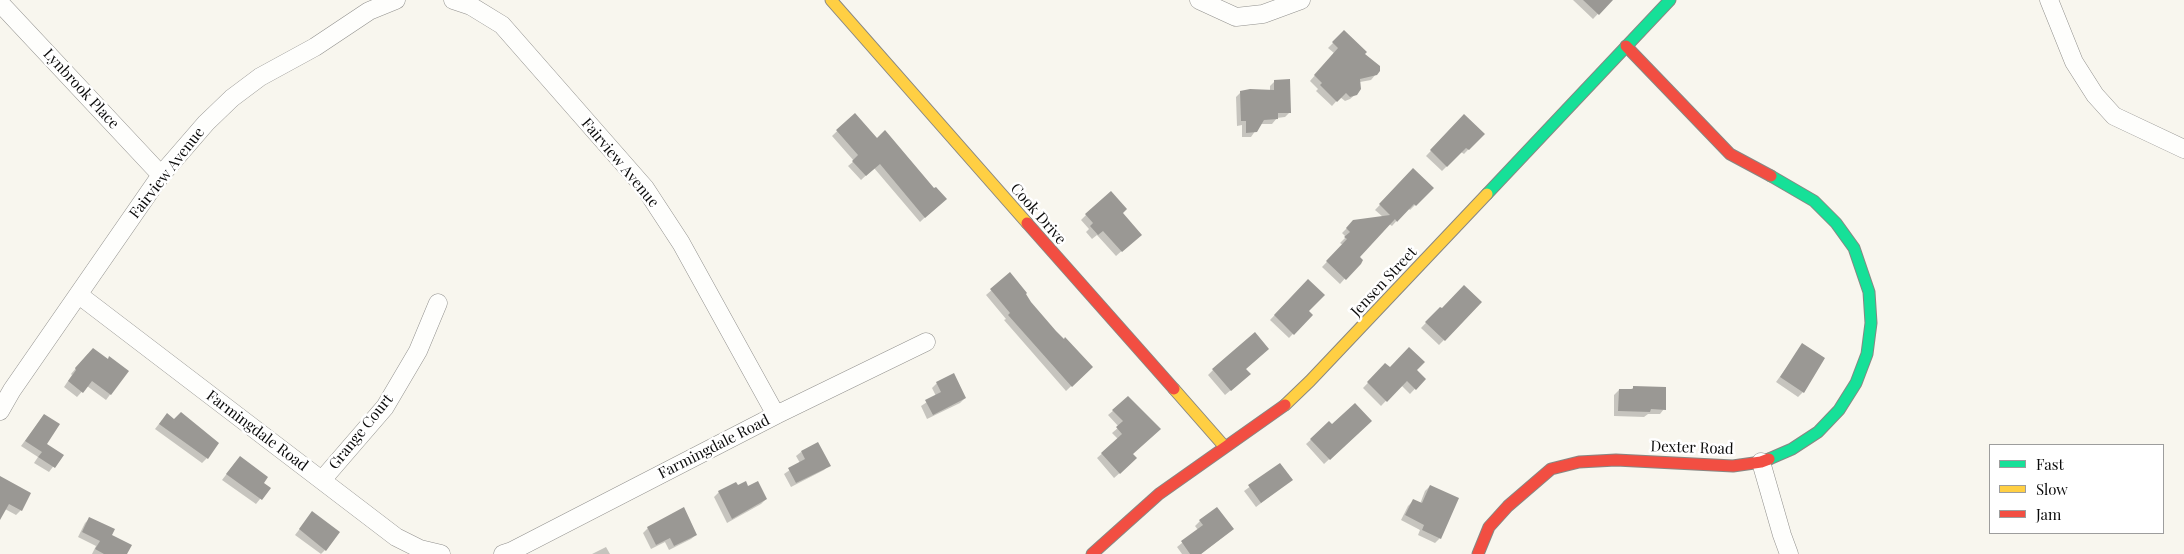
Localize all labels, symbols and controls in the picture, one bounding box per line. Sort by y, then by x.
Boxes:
street label: Lynbrook Place [39,45,123,133]
street label: Fairview Avenue [577,115,663,211]
street label: Fairview Avenue [126,124,208,222]
street label: Cook Drive [1007,180,1069,248]
street label: Jensen Street [1347,244,1421,320]
street label: Farmingdale Road [203,387,311,475]
street label: Grange Court [325,391,397,473]
street label: Farmingdale Road [655,411,773,483]
street label: Dexter Road [1650,438,1734,458]
legend [1989,444,2164,534]
text: Fast [2036,454,2064,474]
text: Slow [2036,479,2068,499]
text: Jam [2036,504,2061,524]

